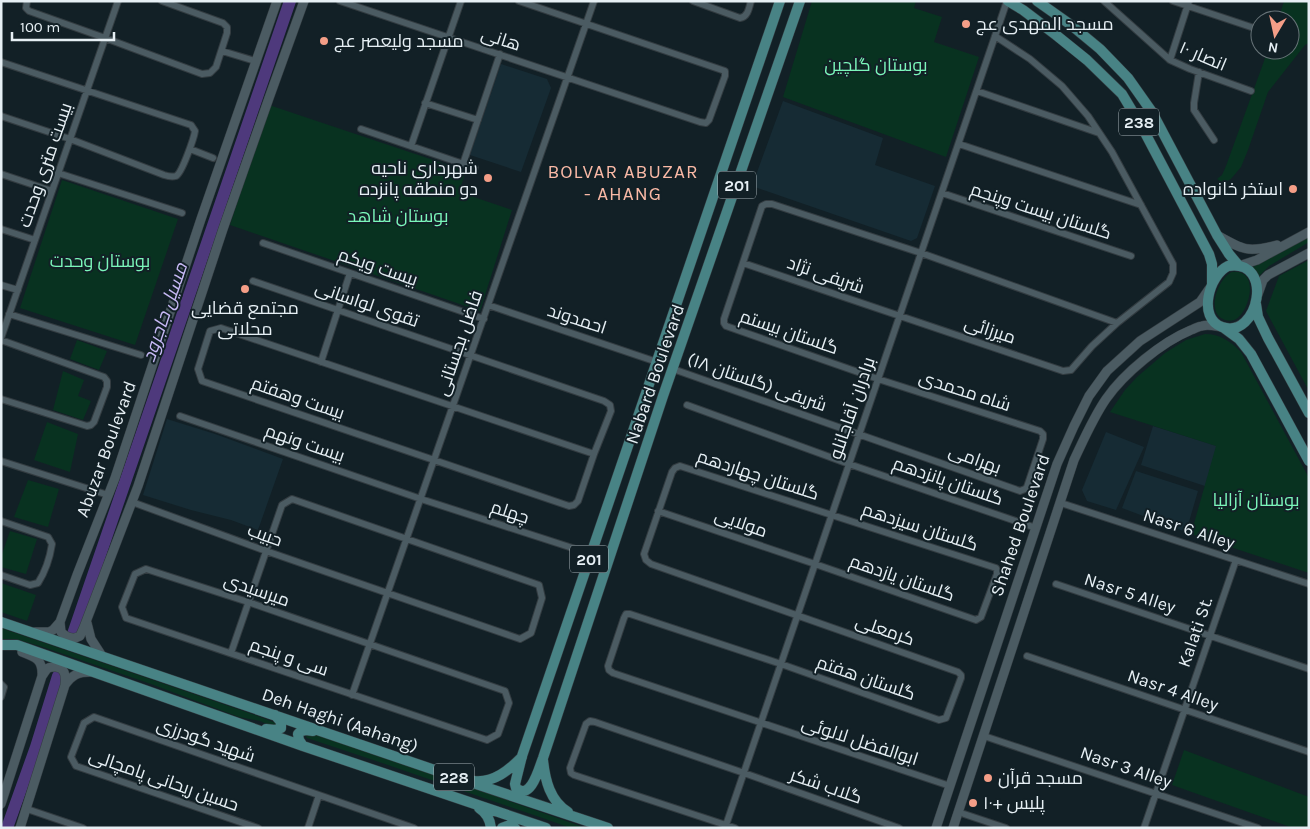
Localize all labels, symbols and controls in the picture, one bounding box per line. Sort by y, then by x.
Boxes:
scale bar [12,10,115,42]
north arrow [1250,10,1300,60]
place label: مسجد المهدی عج [976,13,1114,36]
text: 100 m [20,18,60,36]
marker: مسجد المهدی عج [960,18,972,30]
street label: هانی [478,22,524,56]
place label: مسجد ولیعصر عج [334,30,464,53]
marker: مسجد ولیعصر عج [318,35,330,47]
street label: انصار ۱۰ [1176,36,1230,76]
text: N [1267,38,1279,57]
park label: بوستان گلچین [824,54,928,77]
street label: بیست متری وحدت [13,100,77,230]
road number: 238 [1119,108,1159,136]
place label: شهرداری ناحیه دو منطقه پانزده [359,157,478,201]
district label: BOLVAR ABUZAR - AHANG [547,161,699,205]
marker: شهرداری ناحیه دو منطقه پانزده [482,172,494,184]
road number: 201 [718,172,756,198]
street label: گلستان بیست وپنجم [967,178,1114,245]
place label: استخر خانواده [1183,178,1283,200]
marker: استخر خانواده [1287,183,1299,195]
park label: بوستان شاهد [347,205,449,227]
street label: بیست ویکم [335,243,421,292]
park label: بوستان وحدت [50,250,150,272]
street label: شریفی نژاد [784,252,868,298]
water label: مسیل جاجرود [138,259,192,365]
street label: تقوی لواسانی [312,276,422,332]
marker: مجتمع قضایی محلاتی [239,283,251,295]
street label: فاضل بجستانی [431,287,487,399]
place label: مجتمع قضایی محلاتی [191,297,299,340]
street label: احمدوند [545,299,609,339]
street label: Nabard Boulevard [621,301,689,447]
street label: گلستان بیستم [737,305,841,360]
street label: میرزائی [962,311,1018,349]
street label: شریفی (گلستان ۱۸) [684,348,830,416]
street label: برادران آقاجانلو [824,354,880,462]
street label: شاه محمدی [916,366,1014,416]
street label: بیست وهفتم [248,372,348,425]
street label: Abuzar Boulevard [71,378,141,520]
street label: بیست ونهم [262,419,348,468]
street label: بهرامی [946,439,1004,479]
street label: گلستان چهاردهم [694,445,822,506]
street label: Shahed Boulevard [985,451,1055,599]
street label: گلستان پانزدهم [890,452,1006,511]
park label: بوستان آزالیا [1213,489,1299,511]
street label: چهلم [488,495,532,529]
street label: گلستان سیزدهم [859,498,981,557]
street label: مولایی [712,504,770,542]
street label: Nasr 6 Alley [1140,504,1238,554]
street label: حبیب [245,519,285,551]
road number: 201 [570,546,608,572]
street label: گلستان یازدهم [846,550,957,607]
street label: میرسیدی [221,568,293,612]
street label: Nasr 5 Alley [1081,568,1179,618]
street label: Kalati St. [1173,594,1217,670]
street label: کرمعلی [853,610,917,650]
street label: سی و پنجم [246,633,331,682]
street label: گلستان هفتم [813,651,918,706]
street label: Nasr 4 Alley [1125,664,1222,716]
street label: Deh Haghi (Aahang) [259,683,421,757]
street label: ابوالفضل لالوئی [799,712,921,770]
street label: شهید گودرزی [154,713,258,767]
street label: Nasr 3 Alley [1077,741,1175,793]
street label: حسین ریحانی پامچالی [86,744,242,817]
street label: گلاب شکر [786,763,865,809]
road number: 228 [434,764,474,790]
place label: مسجد قرآن [998,767,1083,789]
marker: مسجد قرآن [982,772,994,784]
place label: پلیس +۱۰ [983,792,1045,815]
marker: پلیس +۱۰ [967,797,979,809]

